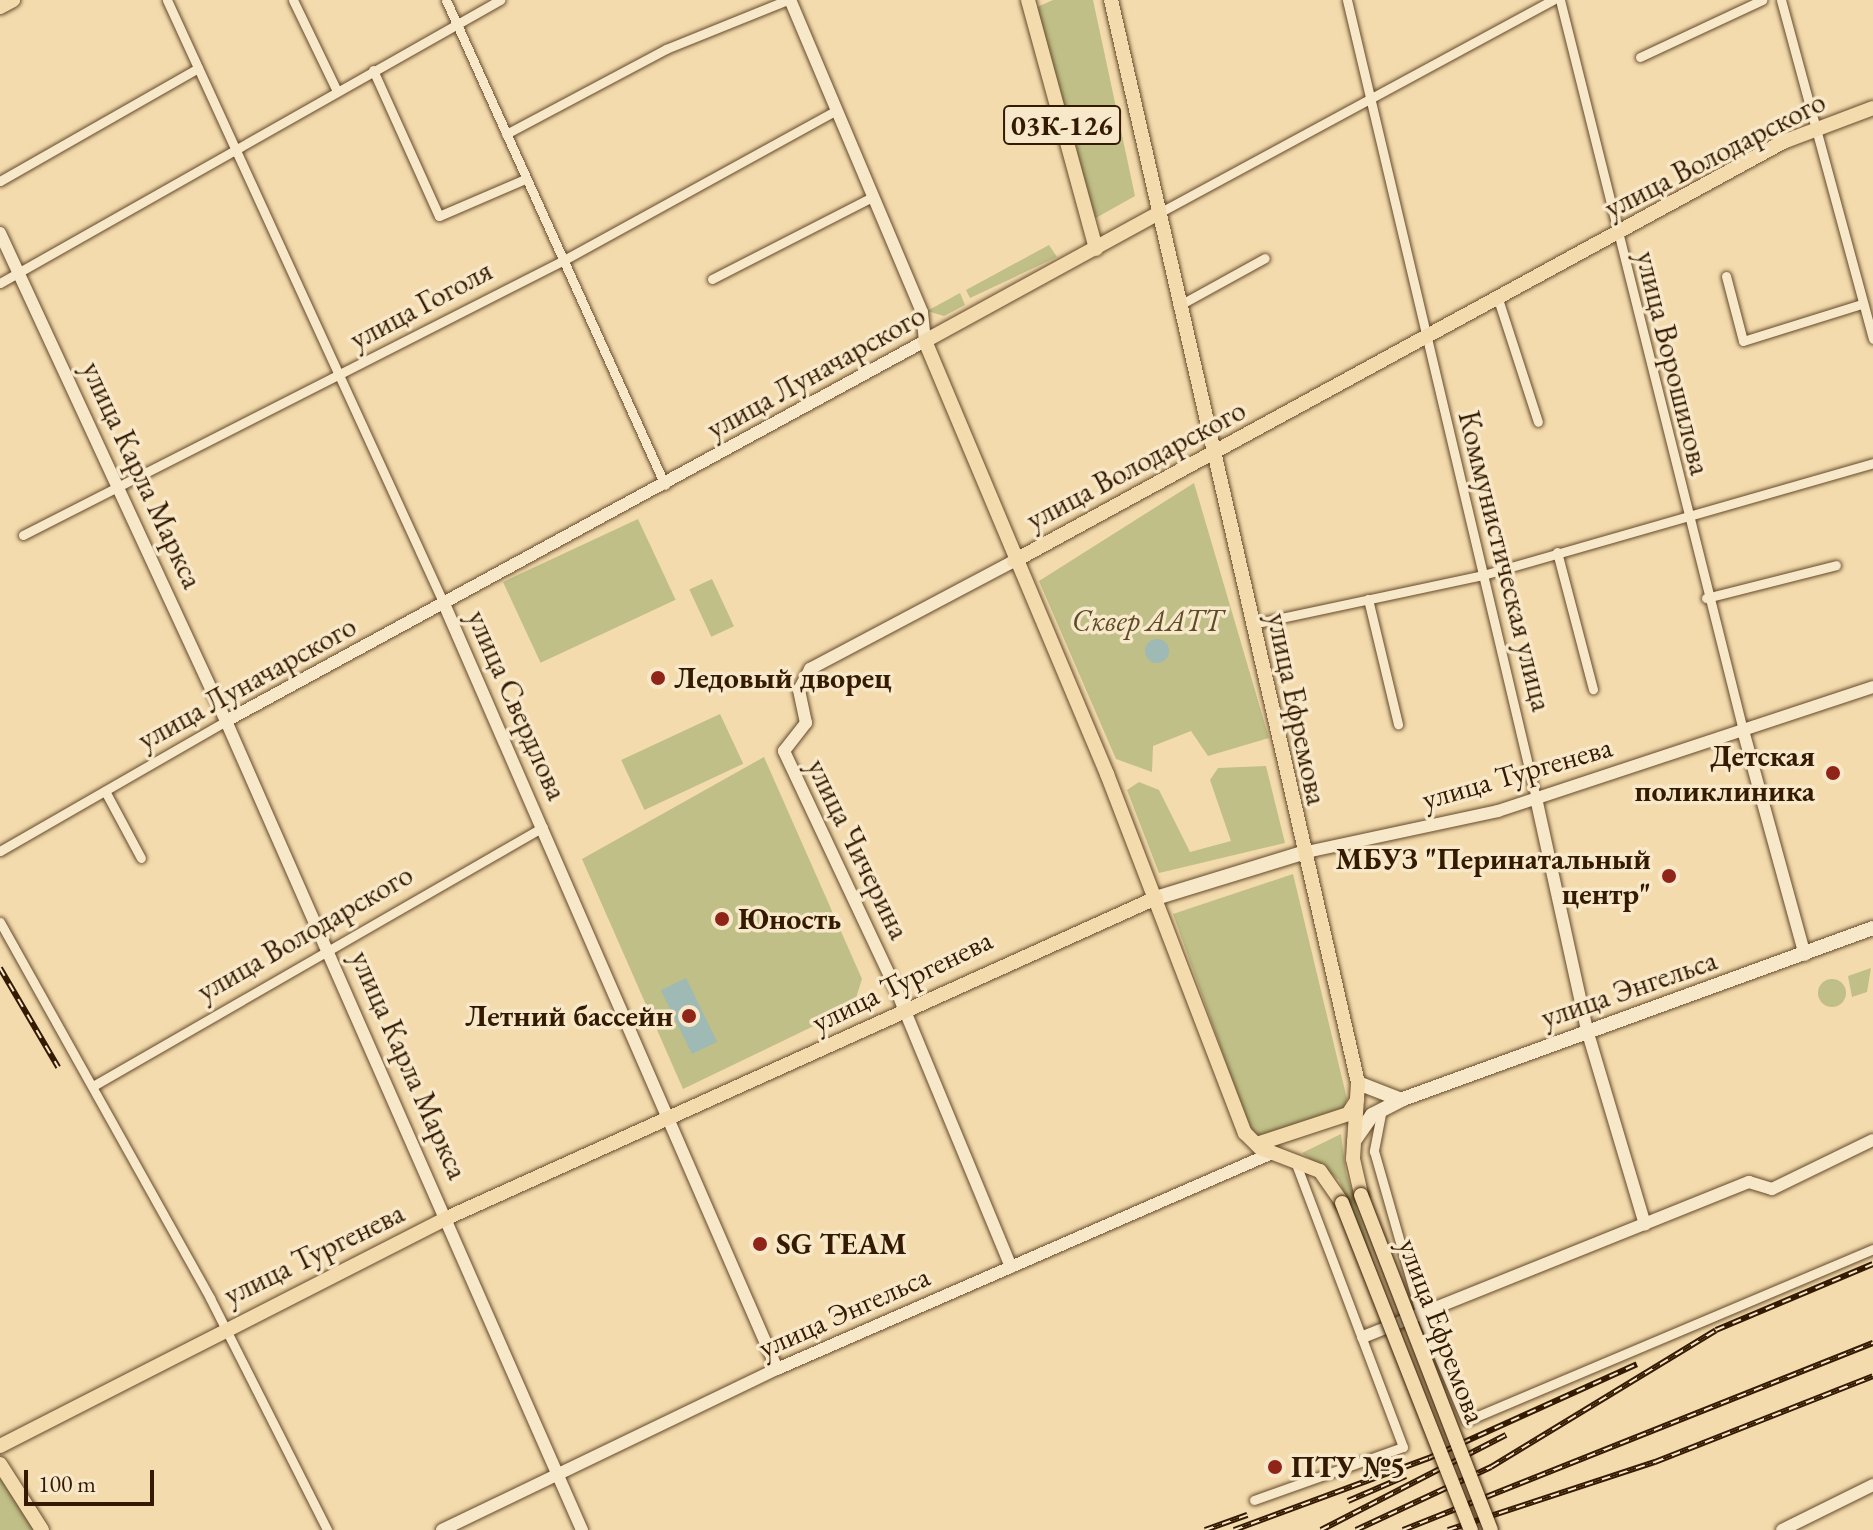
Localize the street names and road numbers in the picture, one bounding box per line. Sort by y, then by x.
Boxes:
street label: улица Володарского [1598,84,1832,226]
road number: 03К-126 [1002,101,1122,149]
street label: улица Ворошилова [1628,247,1718,479]
street label: улица Гоголя [344,252,498,358]
street label: улица Луначарского [700,297,932,447]
street label: улица Карла Маркса [74,356,210,594]
street label: улица Володарского [1020,392,1252,538]
street label: Коммунистическая улица [1450,407,1560,715]
street label: улица Свердлова [459,604,575,806]
street label: улица Луначарского [131,608,363,758]
street label: улица Ефремова [1259,610,1335,808]
street label: улица Тургенева [1418,729,1616,817]
street label: улица Чичерина [799,753,917,945]
street label: улица Володарского [191,857,419,1009]
street label: улица Тургенева [806,922,998,1040]
street label: улица Энгельса [1536,942,1722,1036]
street label: улица Карла Маркса [342,945,476,1185]
street label: улица Тургенева [218,1195,410,1313]
street label: улица Ефремова [1390,1233,1494,1429]
street label: улица Энгельса [753,1258,935,1366]

